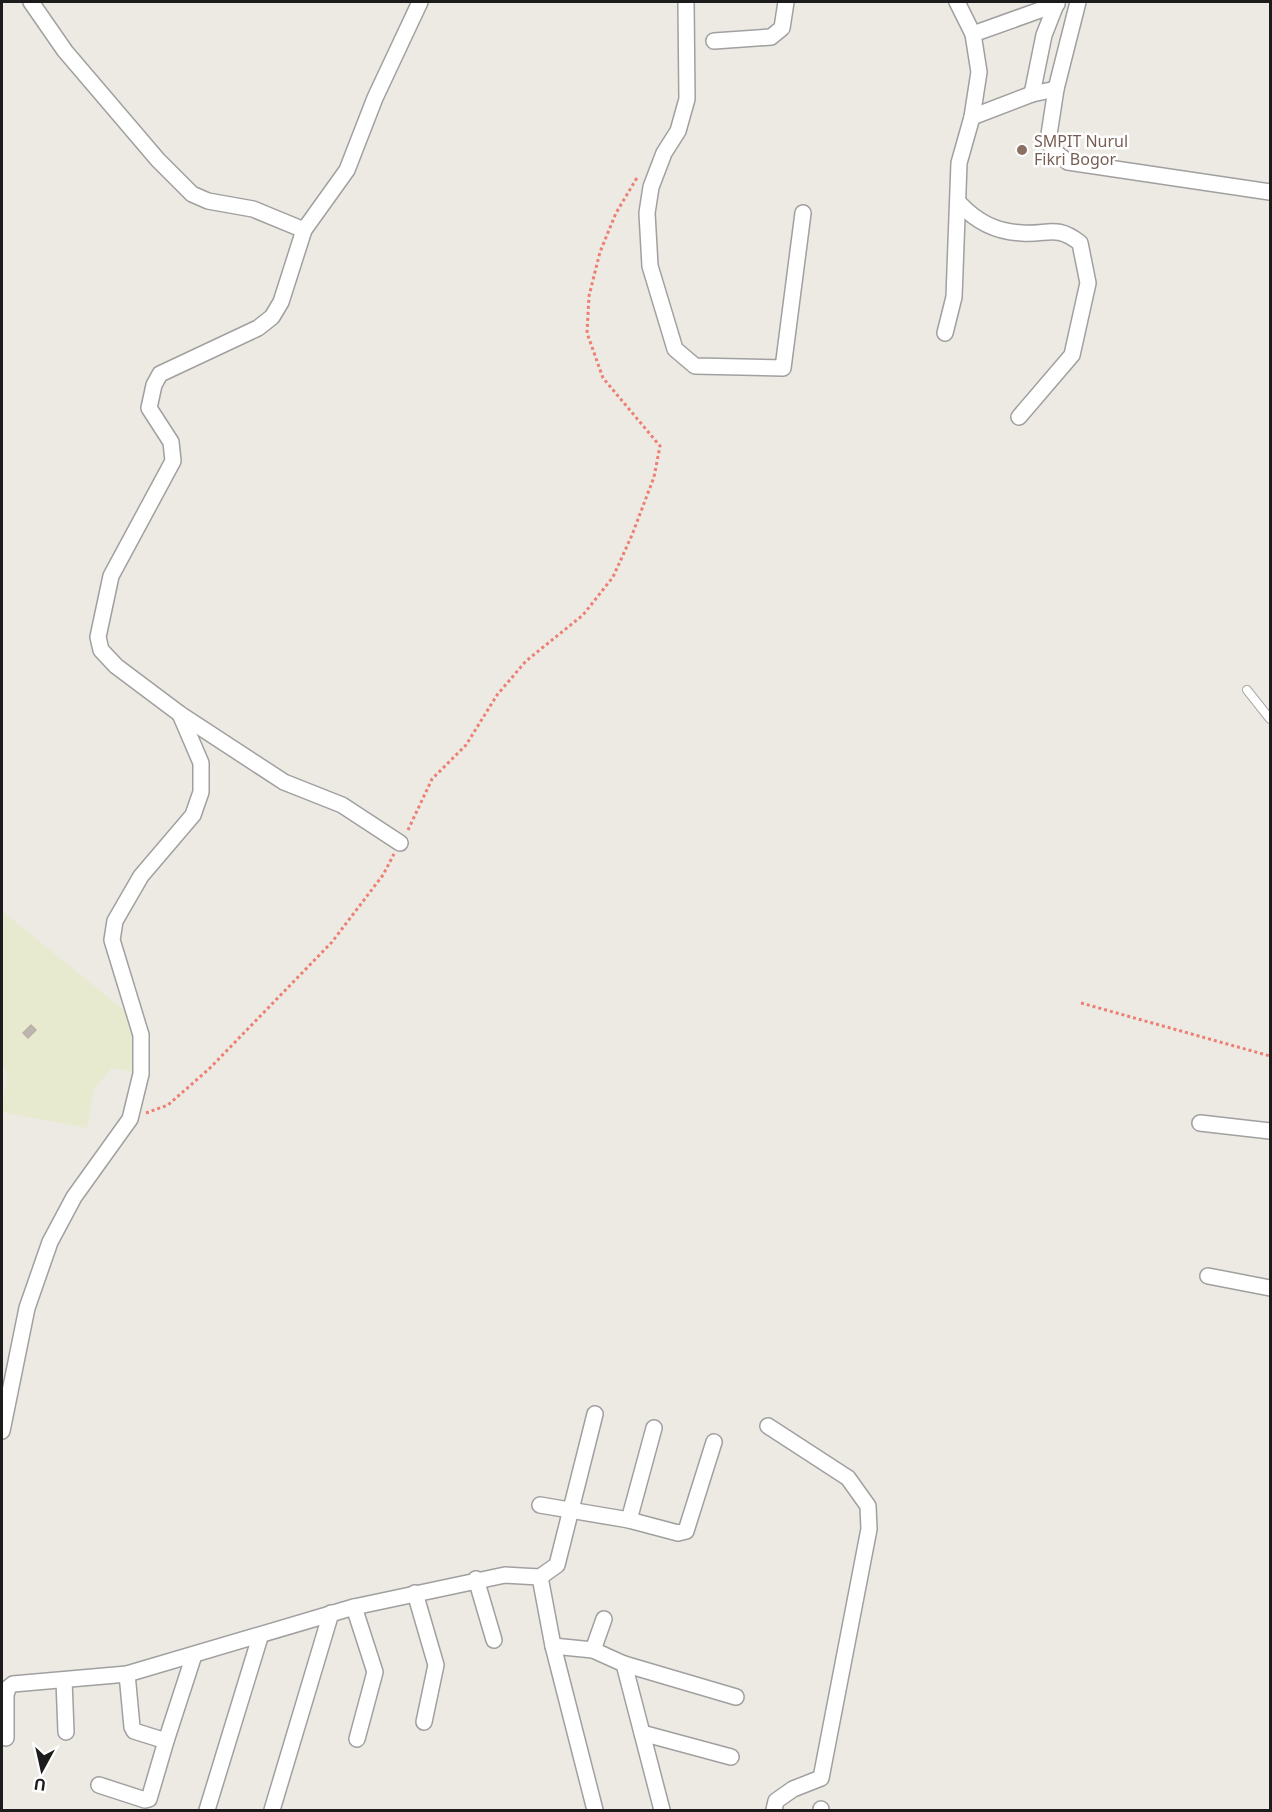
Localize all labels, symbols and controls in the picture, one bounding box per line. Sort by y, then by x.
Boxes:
place label: SMPIT Nurul Fikri Bogor [1034,130,1128,170]
marker: SMPIT Nurul Fikri Bogor [1015,143,1029,157]
north arrow [12,1740,72,1800]
text: U [32,1773,47,1797]

